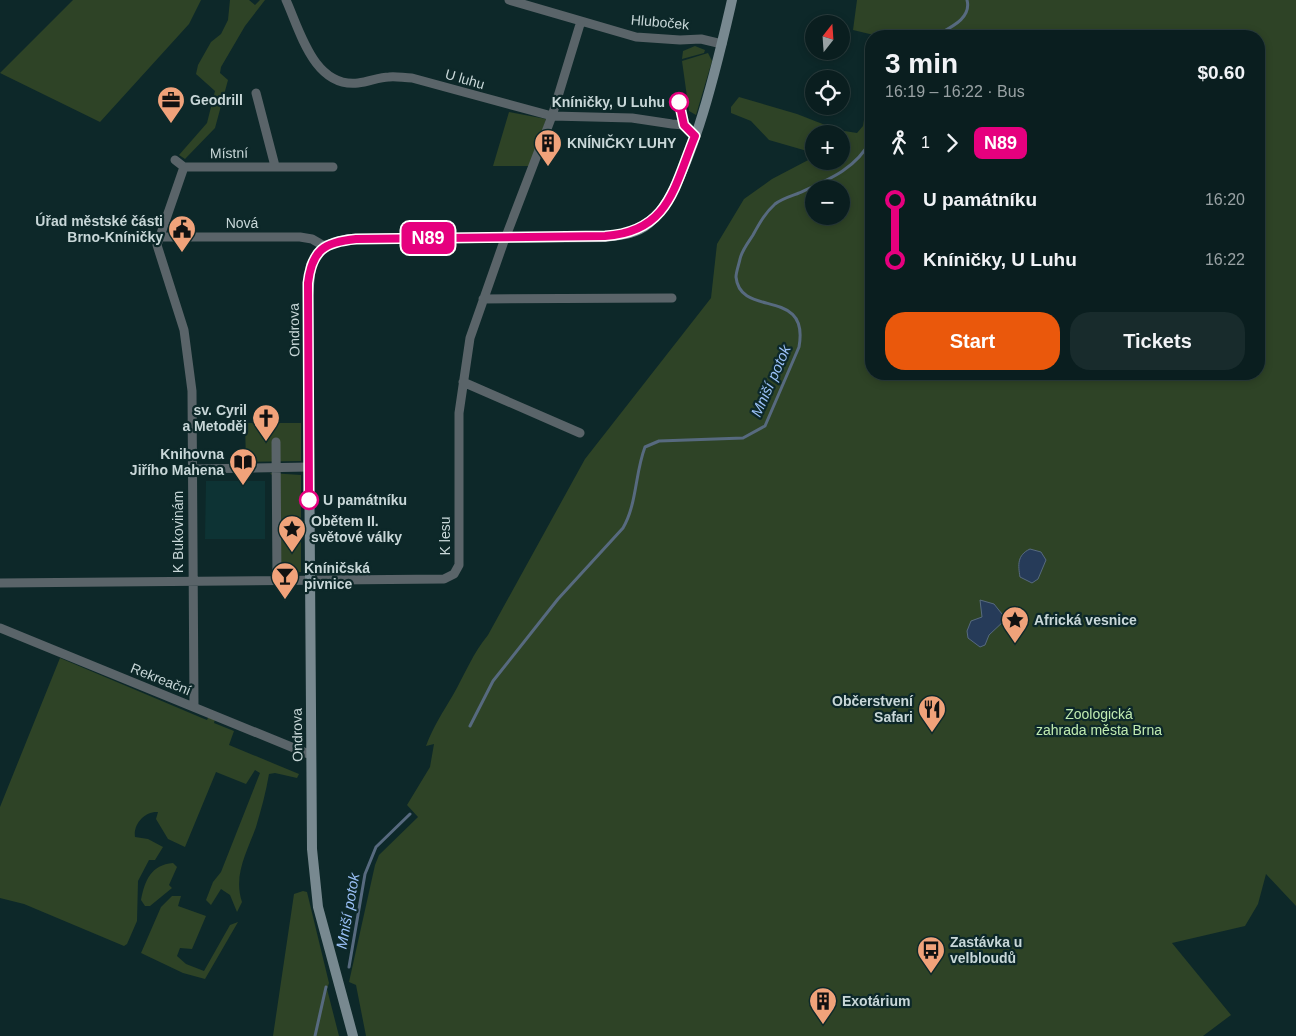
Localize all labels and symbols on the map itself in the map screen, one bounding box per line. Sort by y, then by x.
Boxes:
street label: Hluboček [630,11,691,33]
north arrow [805,15,850,60]
street label: U luhu [443,66,487,92]
office icon: Geodrill [156,85,186,124]
place label: Geodrill [190,92,243,108]
marker: Kníničky, U Luhu [669,92,689,112]
place label: Kníničky, U Luhu [552,94,665,110]
building icon: KNÍNIČKY LUHY [533,128,563,167]
place label: KNÍNIČKY LUHY [567,134,677,151]
street label: Místní [210,145,248,161]
place label: Úřad městské části Brno-Kníničky [35,212,163,245]
public building icon: Úřad městské části Brno-Kníničky [167,214,197,253]
street label: Nová [226,215,259,231]
line badge: N89 [399,222,457,254]
street label: Ondrova [286,303,302,357]
water label: Mniší potok [747,341,795,419]
place label: sv. Cyril a Metoděj [182,402,247,434]
church icon: sv. Cyril a Metoděj [251,403,281,442]
place label: Knihovna Jiřího Mahena [130,446,224,478]
library icon: Knihovna Jiřího Mahena [228,447,258,486]
marker: U památníku [299,490,319,510]
street label: K Bukovinám [170,491,186,573]
place label: U památníku [323,492,407,508]
place label: Obětem II. světové války [311,513,402,545]
place icon: Obětem II. světové války [277,514,307,553]
street label: K lesu [437,517,453,555]
place label: Kníničská pivnice [304,560,370,592]
bar icon: Kníničská pivnice [270,561,300,600]
place icon: Africká vesnice [1000,605,1030,644]
place label: Africká vesnice [1034,612,1137,628]
street label: Rekreační [128,660,194,698]
place label: Občerstvení Safari [832,693,914,725]
restaurant icon: Občerstvení Safari [917,694,947,733]
park label: Zoologická zahrada města Brna [1036,706,1162,738]
street label: Ondrova [289,708,305,762]
water label: Mniší potok [332,870,363,950]
place label: Zastávka u velbloudů [950,934,1022,966]
bus stop icon: Zastávka u velbloudů [916,935,946,974]
building icon: Exotárium [808,986,838,1025]
place label: Exotárium [842,993,910,1009]

